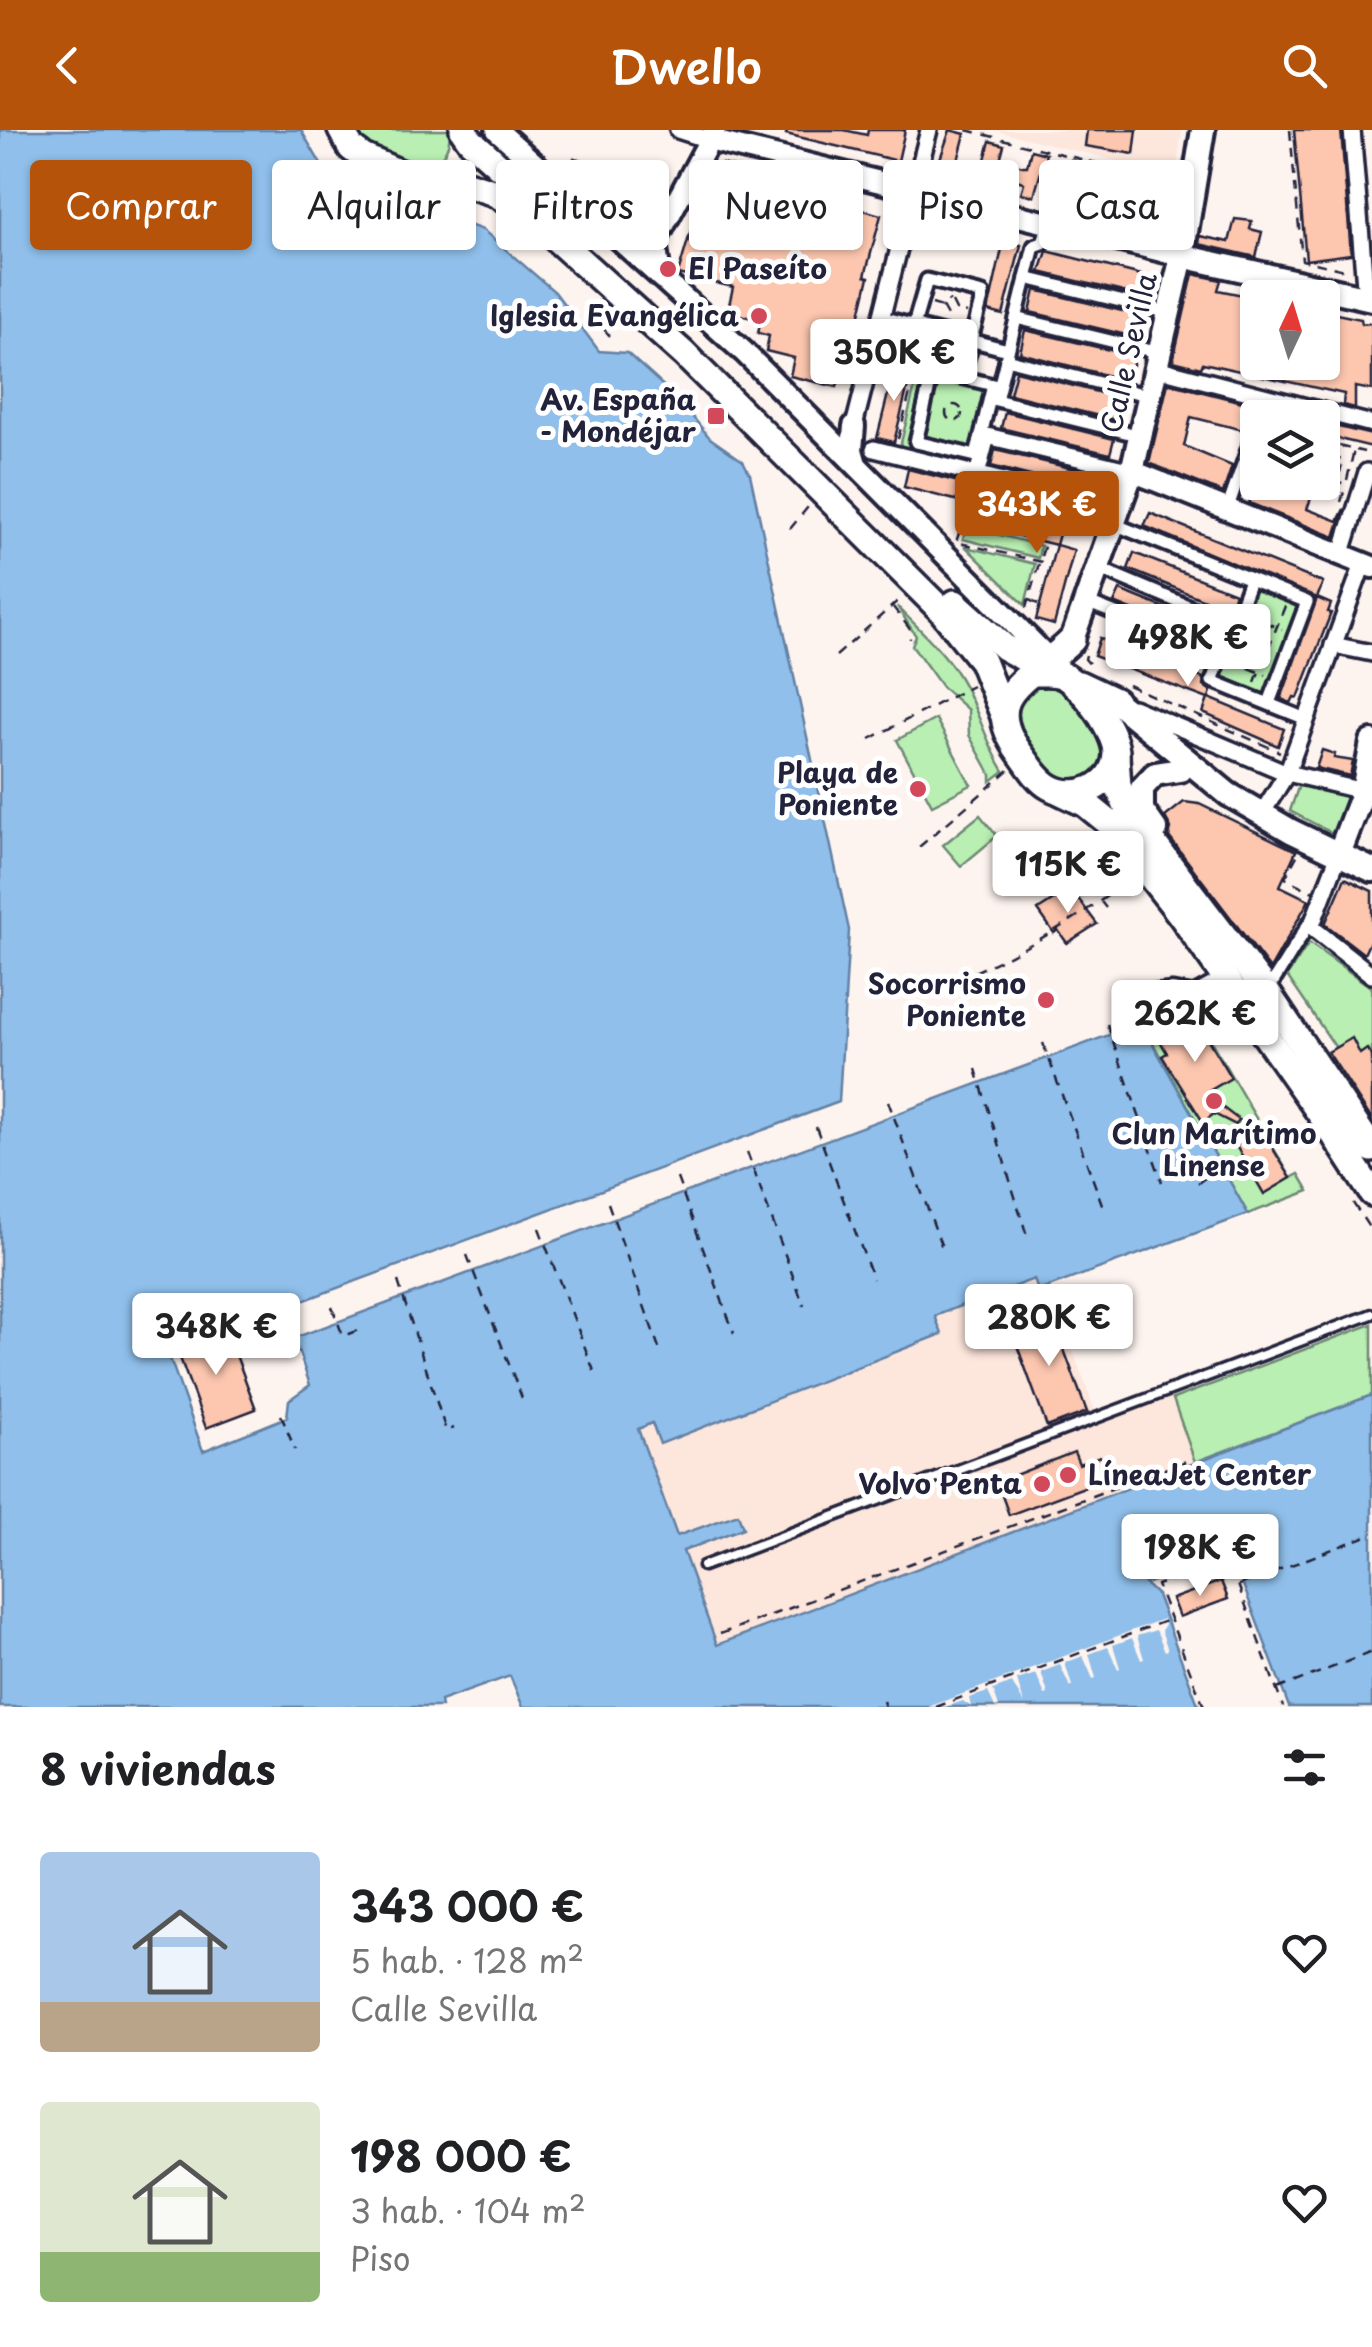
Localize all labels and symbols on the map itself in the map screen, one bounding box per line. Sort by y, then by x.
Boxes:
place label: El Paseíto [688,246,827,289]
marker: El Paseíto [657,258,679,280]
street label: Calle Sevilla [1088,268,1167,437]
north arrow [1240,280,1340,380]
place label: Iglesia Evangélica [490,293,740,336]
marker: Iglesia Evangélica [748,305,770,327]
pin: 350K € [813,319,975,404]
place label: Av. España - Mondéjar [540,377,697,452]
marker: Av. España - Mondéjar [705,405,727,427]
pin: 343K € [956,471,1118,556]
pin: 498K € [1107,604,1269,689]
place label: Playa de Poniente [777,750,898,825]
marker: Playa de Poniente [907,778,929,800]
pin: 115K € [987,831,1149,916]
place label: Socorrismo Poniente [868,961,1026,1036]
pin: 262K € [1114,980,1276,1065]
marker: Socorrismo Poniente [1035,989,1057,1011]
marker: Clun Marítimo Linense [1203,1090,1225,1112]
place label: Clun Marítimo Linense [1112,1111,1316,1186]
pin: 280K € [968,1284,1130,1369]
pin: 348K € [135,1293,297,1378]
place label: LíneaJet Center [1088,1452,1312,1495]
place label: Volvo Penta [858,1461,1022,1504]
marker: LíneaJet Center [1057,1464,1079,1486]
marker: Volvo Penta [1031,1473,1053,1495]
pin: 198K € [1119,1514,1281,1599]

